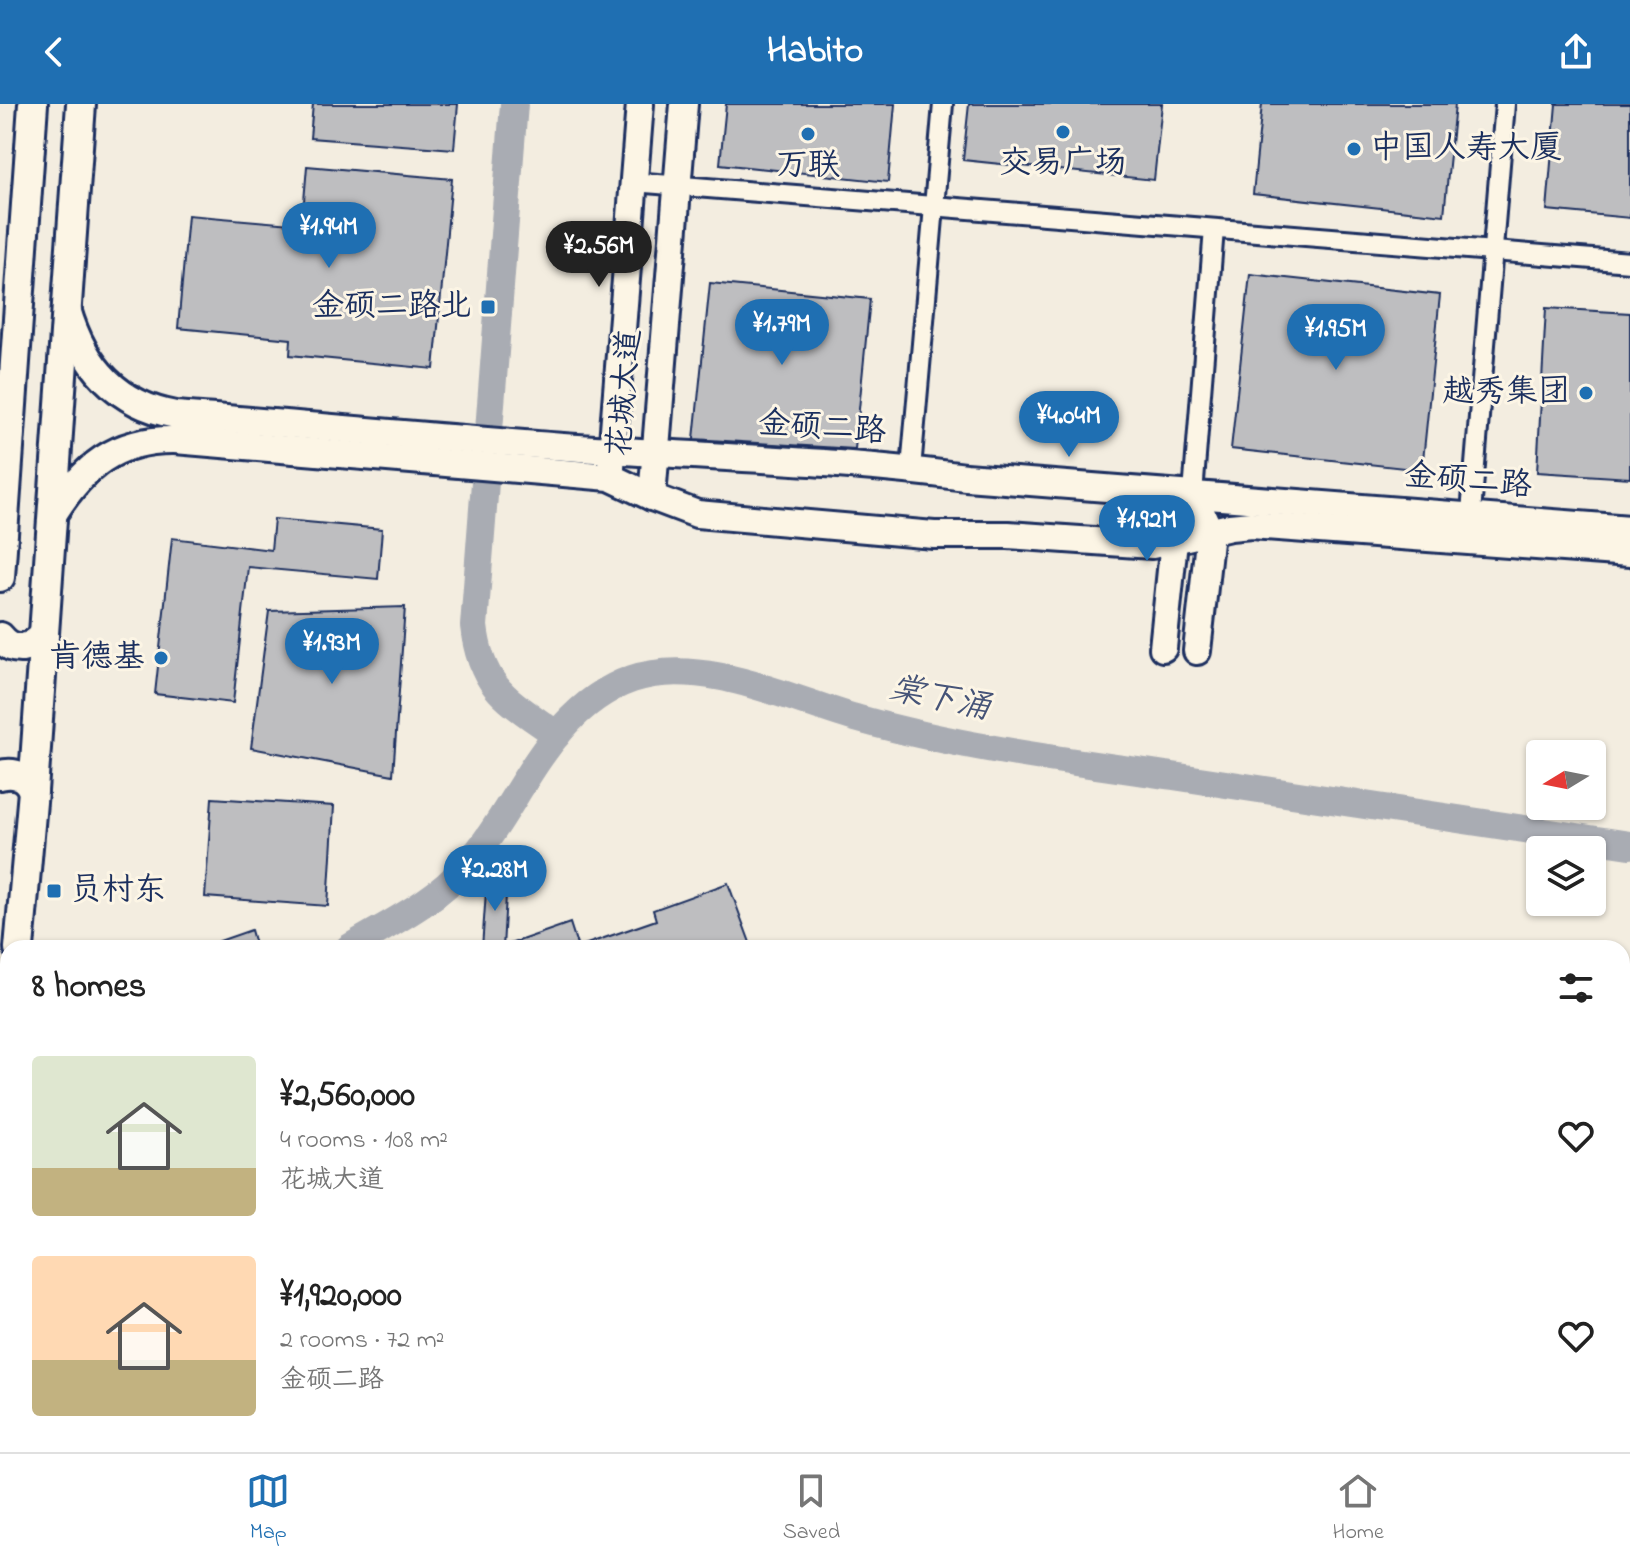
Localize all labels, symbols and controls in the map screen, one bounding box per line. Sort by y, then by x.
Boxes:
text: Habito [767,26,863,79]
icon: back [32,30,76,74]
icon: share [1554,30,1598,74]
marker: 交易广场 [1054,123,1072,141]
marker: 万联 [799,125,817,143]
place label: 中国人寿大厦 [1370,126,1562,173]
marker: 中国人寿大厦 [1345,140,1363,158]
place label: 交易广场 [999,141,1127,188]
place label: 万联 [776,143,840,190]
pin: ¥1.94M [264,202,394,270]
text: ¥1.94M [300,209,358,247]
pin: ¥2.56M [534,221,664,289]
text: ¥2.56M [564,228,634,266]
place label: 金硕二路北 [312,284,472,331]
marker: 金硕二路北 [479,298,497,316]
pin: ¥1.79M [717,299,847,367]
pin: ¥1.95M [1271,304,1401,372]
text: ¥1.79M [753,306,811,344]
text: ¥1.95M [1305,311,1367,349]
street label: 花城大道 [597,327,655,459]
place label: 越秀集团 [1442,370,1570,417]
marker: 越秀集团 [1577,384,1595,402]
pin: ¥4.04M [1004,391,1134,459]
text: ¥4.04M [1037,398,1101,436]
street label: 金硕二路 [757,401,887,457]
street label: 金硕二路 [1402,453,1534,511]
pin: ¥1.92M [1082,495,1212,563]
text: ¥1.92M [1117,502,1177,540]
pin: ¥1.93M [267,618,397,686]
text: ¥1.93M [303,625,361,663]
place label: 肯德基 [49,635,145,682]
marker: 肯德基 [152,649,170,667]
water label: 棠下涌 [885,665,996,735]
north arrow [1526,740,1606,820]
map controls [1526,740,1606,916]
button: layers [1526,836,1606,916]
pin: ¥2.28M [430,845,560,913]
text: ¥2.28M [462,852,528,890]
place label: 员村东 [70,868,166,915]
marker: 员村东 [45,882,63,900]
text: 8 homes [32,963,146,1013]
icon: filters [1554,966,1598,1010]
text: ¥2,560,000 [280,1072,415,1122]
icon: home [96,1088,192,1184]
icon: heart [1554,1114,1598,1158]
text: 4 rooms · 108 m² [280,1122,448,1160]
text: 花城大道 [280,1162,384,1200]
text: ¥1,920,000 [280,1272,402,1322]
icon: home [96,1288,192,1384]
icon: heart [1554,1314,1598,1358]
text: 2 rooms · 72 m² [280,1322,445,1360]
text: 金硕二路 [280,1362,384,1400]
tab: Map [246,1469,290,1549]
tab: Saved [783,1469,840,1549]
tab: Home [1333,1469,1384,1549]

